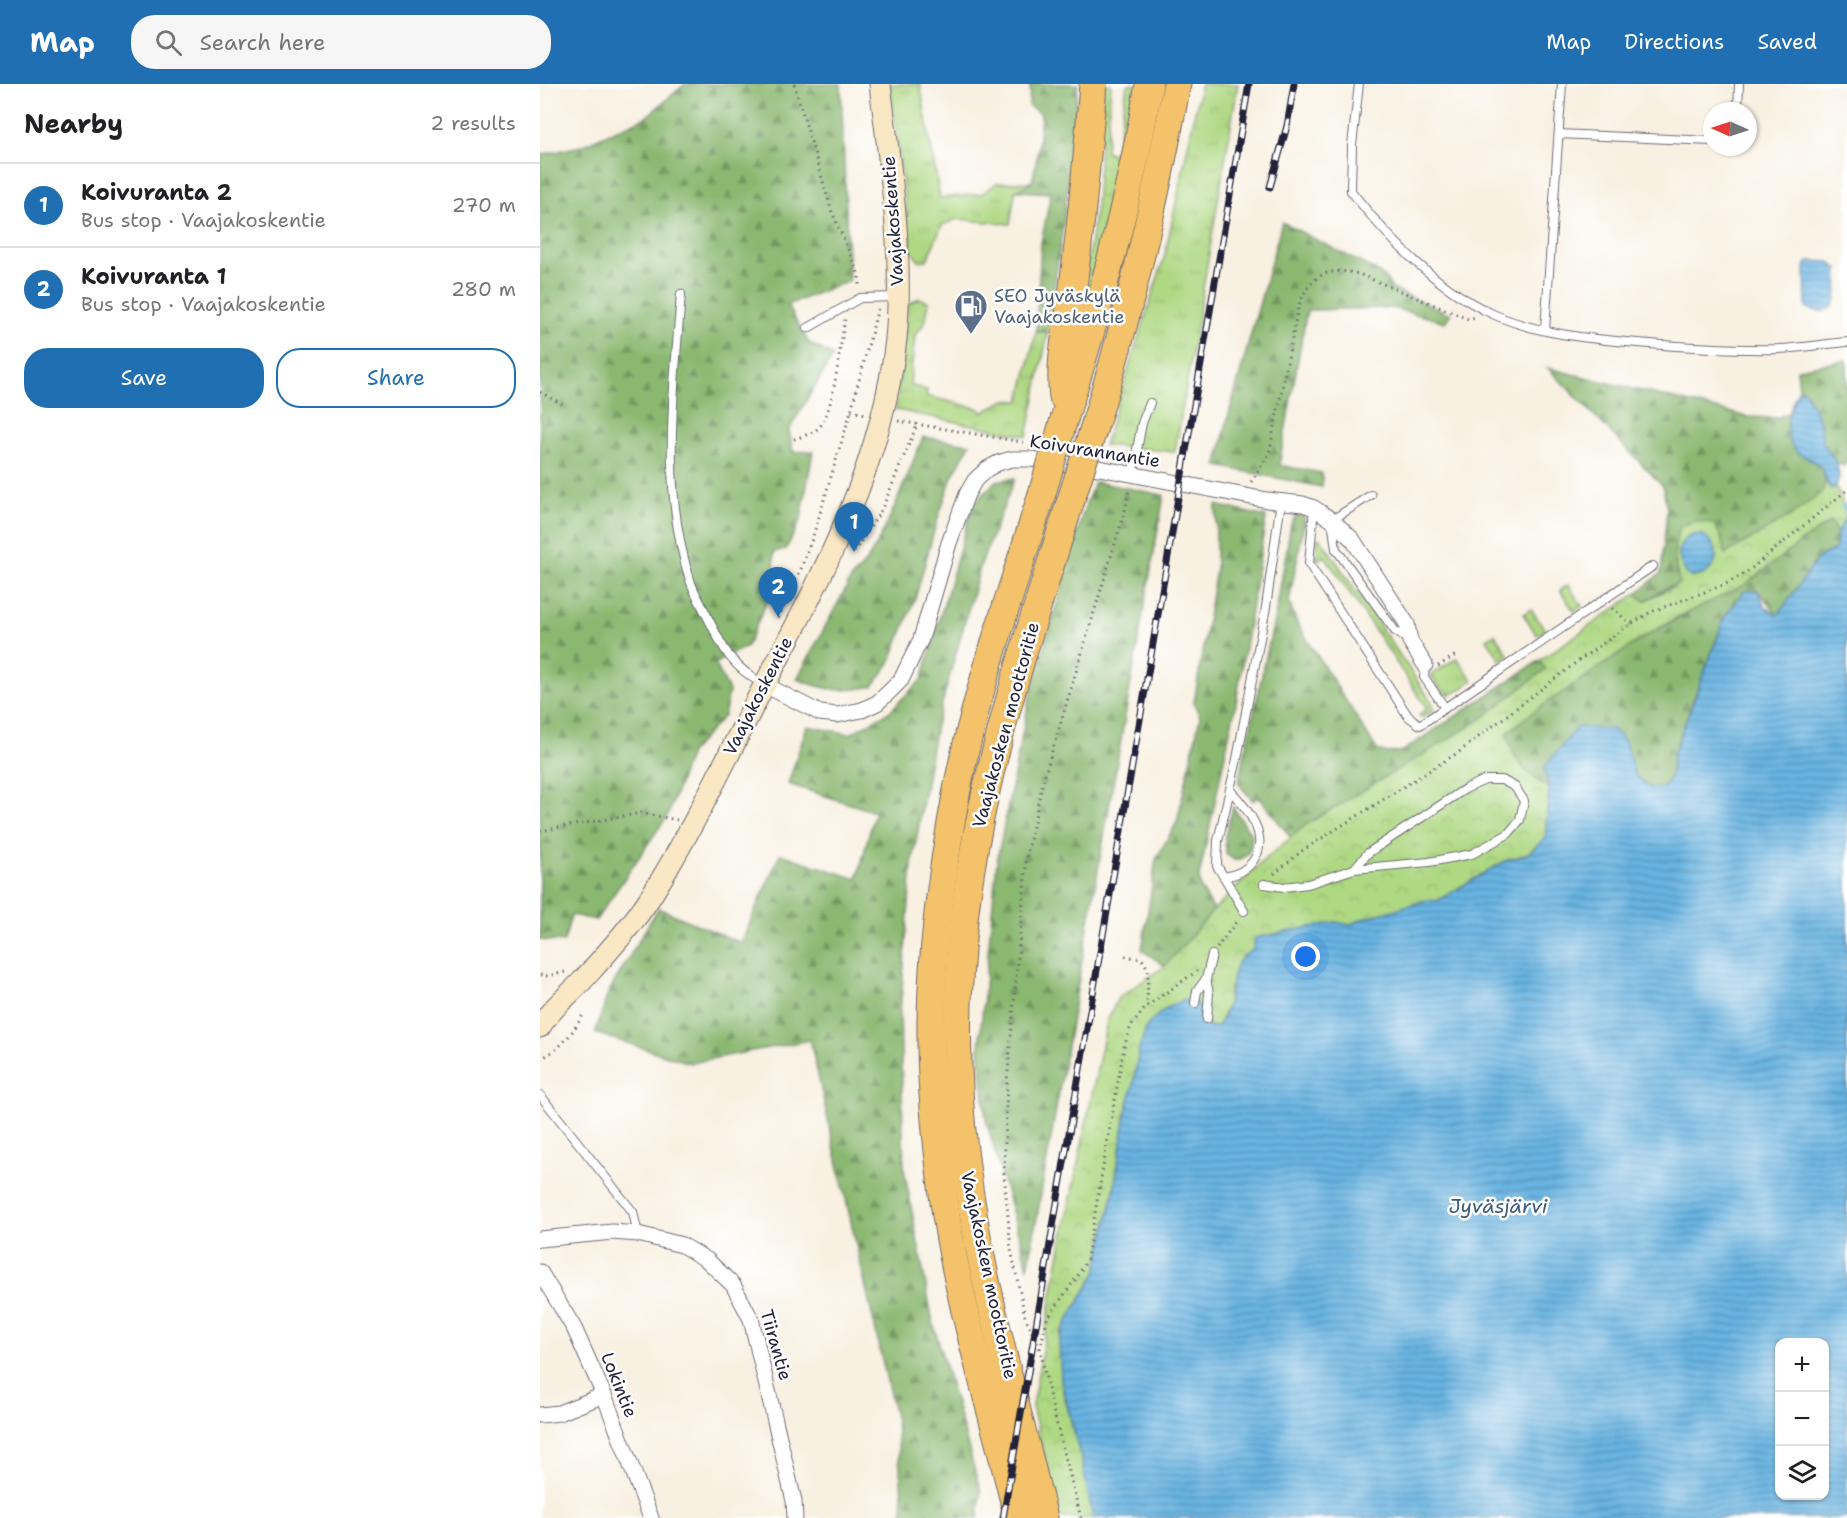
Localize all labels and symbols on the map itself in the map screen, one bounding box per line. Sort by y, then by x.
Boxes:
north arrow [1703,102,1757,156]
street label: Vaajakoskentie [876,155,910,287]
place label: SEO Jyväskylä Vaajakoskentie [994,284,1124,329]
fuel station icon: SEO Jyväskylä Vaajakoskentie [953,288,989,335]
street label: Koivurannantie [1028,429,1162,473]
pin: 1 [834,502,874,552]
pin: 2 [758,568,798,617]
street label: Vaajakosken moottoritie [967,619,1045,831]
street label: Vaajakoskentie [718,632,798,760]
your location [1291,942,1320,971]
street label: Vaajakosken moottoritie [955,1169,1023,1381]
water label: Jyväsjärvi [1448,1193,1548,1219]
street label: Tiirantie [754,1307,798,1383]
street label: Lokintie [595,1349,643,1421]

